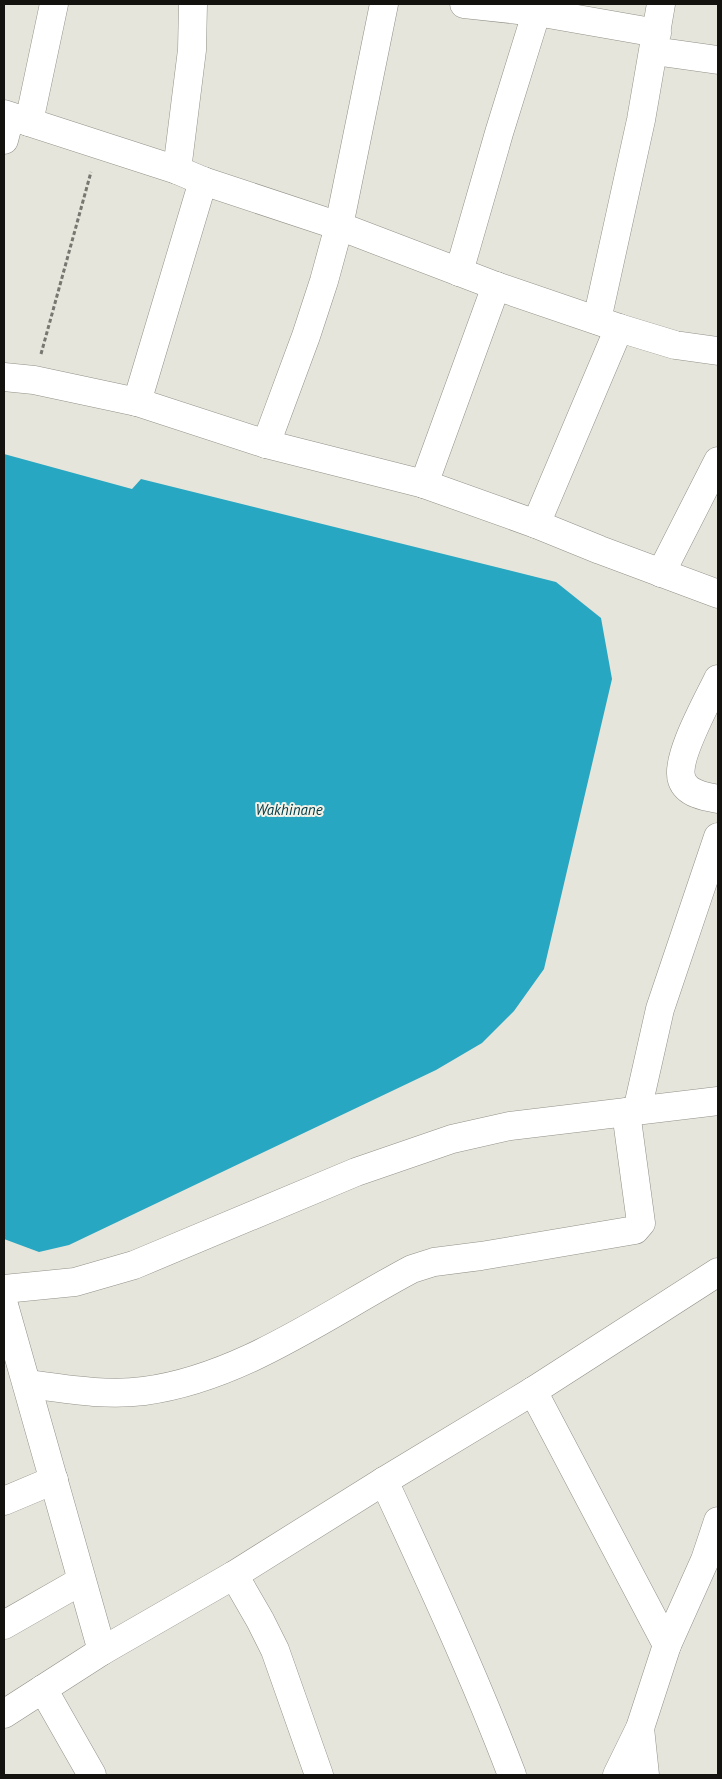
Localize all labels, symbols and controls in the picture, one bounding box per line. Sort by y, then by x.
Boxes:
water label: Wakhinane [255,800,323,819]

